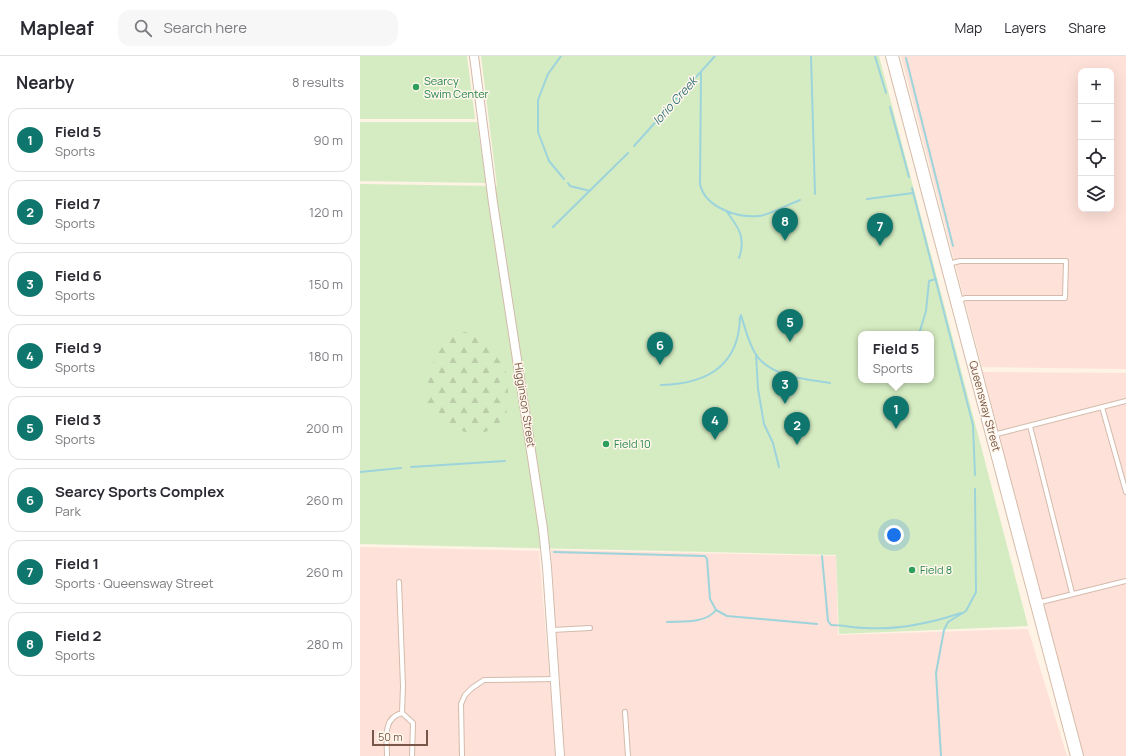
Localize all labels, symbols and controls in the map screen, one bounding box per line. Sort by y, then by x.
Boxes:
search box [118,10,398,46]
text: Mapleaf [20,15,94,41]
icon: search [132,17,154,39]
text: Search here [164,17,247,38]
text: Map [954,18,982,37]
text: Layers [1004,18,1046,37]
text: Share [1068,18,1106,37]
map controls [1078,68,1114,212]
button: + [1078,68,1114,104]
text: Nearby [16,71,74,94]
water label: Iorio Creek [648,71,702,128]
text: 8 results [292,73,344,91]
place label: Searcy Swim Center [424,73,489,101]
marker: Searcy Swim Center [411,82,421,92]
button: − [1078,104,1114,140]
text: Field 5 [55,121,101,142]
text: 1 [27,131,33,149]
text: 90 m [313,131,343,149]
button: locate [1078,140,1114,176]
text: Sports [55,142,95,160]
button: layers [1078,176,1114,212]
text: Field 7 [55,193,101,214]
text: 2 [26,203,34,221]
text: 120 m [309,203,343,221]
pin: 8 [772,208,798,241]
pin: 7 [867,213,893,246]
text: Sports [55,214,95,232]
text: Field 6 [55,265,102,286]
text: 3 [26,275,34,293]
text: 150 m [309,275,343,293]
text: Sports [55,286,95,304]
pin: 5 [777,309,803,342]
popup [858,331,934,383]
pin: 6 [647,332,673,365]
text: Field 9 [55,337,102,358]
text: Field 5 [873,338,919,359]
text: 4 [26,347,34,365]
text: 180 m [309,347,343,365]
text: Sports [55,358,95,376]
text: Sports [873,359,913,377]
street label: Queensway Street [966,359,1005,453]
street label: Higginson Street [511,361,540,448]
pin: 3 [772,371,798,404]
pin: 1 [883,396,909,429]
pin: 4 [702,407,728,440]
text: Field 3 [55,409,101,430]
pin: 2 [784,412,810,445]
text: 5 [26,419,34,437]
text: 200 m [306,419,343,437]
text: Sports [55,430,95,448]
place label: Field 10 [614,436,651,451]
marker: Field 10 [601,439,611,449]
text: Searcy Sports Complex [55,481,224,502]
text: 6 [26,491,34,509]
text: 260 m [306,491,343,509]
text: Park [55,502,81,520]
your location [884,525,904,545]
text: Field 1 [55,553,99,574]
place label: Field 8 [920,562,952,577]
text: 7 [27,563,33,581]
text: 260 m [306,563,343,581]
marker: Field 8 [907,565,917,575]
text: Sports · Queensway Street [55,574,214,592]
text: Field 2 [55,625,102,646]
text: 8 [26,635,34,653]
text: 280 m [306,635,343,653]
text: Sports [55,646,95,664]
scale bar [372,728,428,747]
text: 50 m [378,729,403,744]

